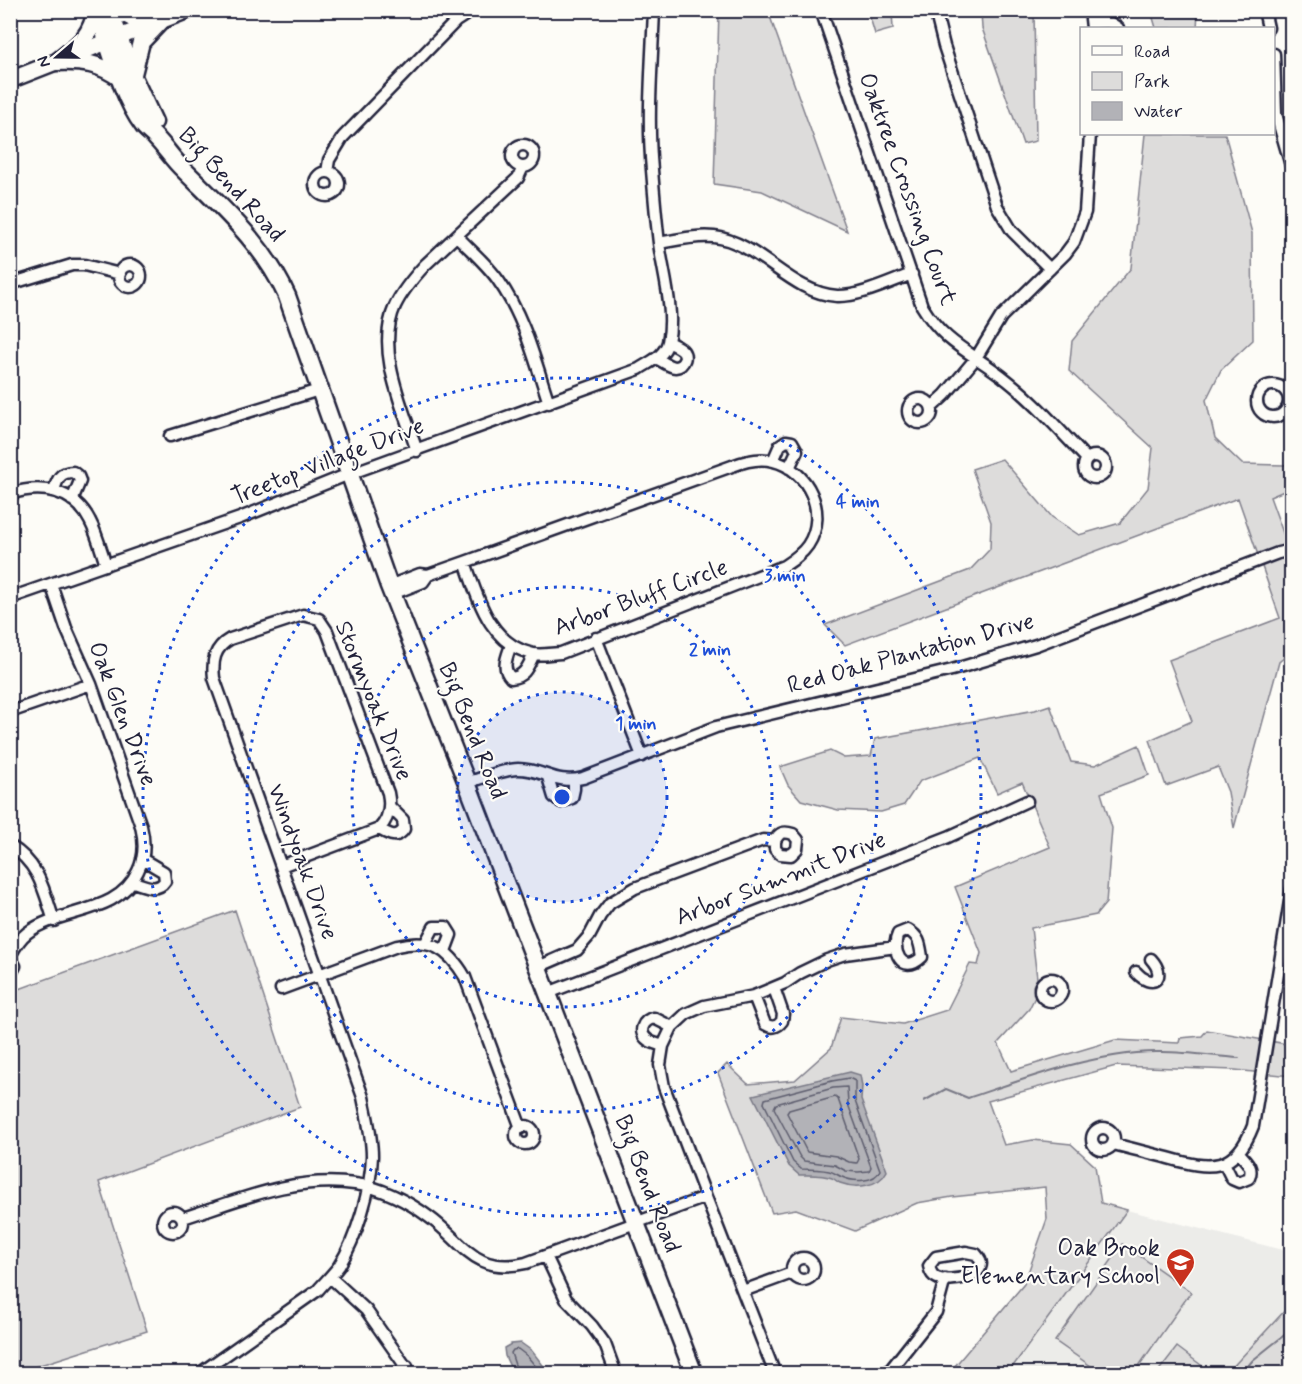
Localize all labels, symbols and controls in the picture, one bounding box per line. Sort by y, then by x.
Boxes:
north arrow [27,27,87,87]
legend [1080,27,1275,135]
text: Road [1134,40,1170,64]
text: N [33,53,56,70]
street label: Oaktree Crossing Court [850,68,964,310]
text: Park [1134,70,1170,94]
text: Water [1134,100,1183,124]
street label: Big Bend Road [169,121,291,251]
street label: Treetop Village Drive [227,411,430,516]
text: 4 min [836,490,880,514]
street label: Arbor Bluff Circle [550,552,732,644]
text: 3 min [764,564,806,588]
street label: Red Oak Plantation Drive [784,606,1038,702]
street label: Stormyoak Drive [327,617,419,785]
street label: Oak Glen Drive [80,637,164,791]
text: 2 min [689,638,731,662]
street label: Big Bend Road [428,658,514,805]
text: 1 min [615,712,657,736]
street label: Windyoak Drive [259,780,345,944]
centre of rings [552,787,572,807]
street label: Arbor Summit Drive [671,825,891,933]
street label: Big Bend Road [604,1111,687,1258]
place label: Oak Brook Elementary School [961,1233,1160,1292]
school or university icon: Oak Brook Elementary School [1165,1246,1197,1288]

